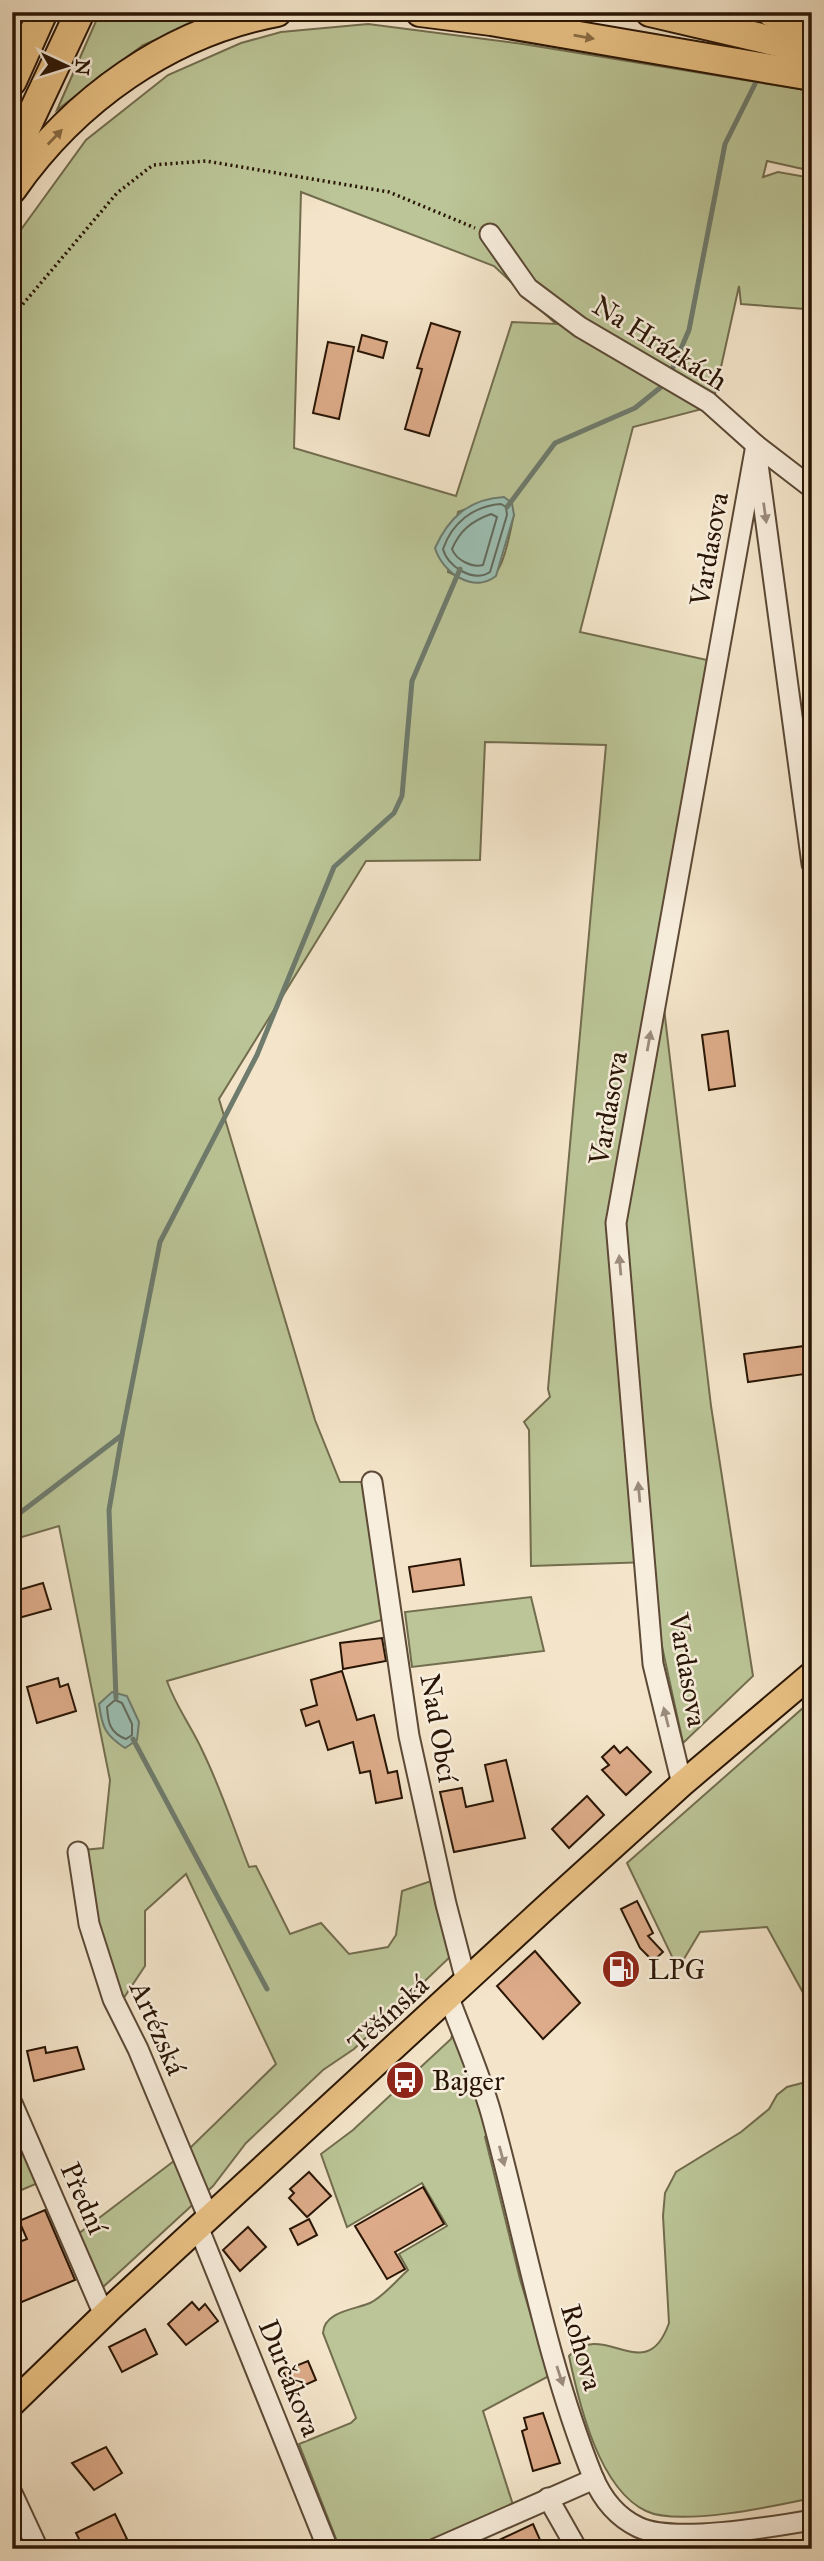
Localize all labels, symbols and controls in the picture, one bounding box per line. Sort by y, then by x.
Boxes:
north arrow [32,32,102,102]
one-way arrow [573,32,595,43]
text: N [70,58,94,76]
one-way arrow [47,128,64,145]
street label: Na Hrázkách [586,288,734,399]
street label: Vardasova [682,489,736,610]
one-way arrow [759,502,770,524]
one-way arrow [644,1030,655,1052]
street label: Vardasova [581,1048,635,1169]
one-way arrow [614,1254,625,1276]
one-way arrow [633,1481,644,1503]
street label: Vardasova [661,1609,715,1730]
street label: Nad Obcí [412,1671,466,1786]
one-way arrow [660,1706,671,1728]
fuel station icon: LPG [600,1948,642,1990]
place label: LPG [648,1952,705,1987]
street label: Těšínská [340,1968,436,2060]
street label: Artézská [122,1975,194,2080]
bus stop icon: Bajger [384,2059,426,2101]
place label: Bajger [432,2063,505,2098]
one-way arrow [497,2145,508,2167]
street label: Přední [53,2157,116,2240]
street label: Rohova [553,2300,611,2394]
street label: Durčákova [251,2314,329,2442]
one-way arrow [555,2366,566,2387]

